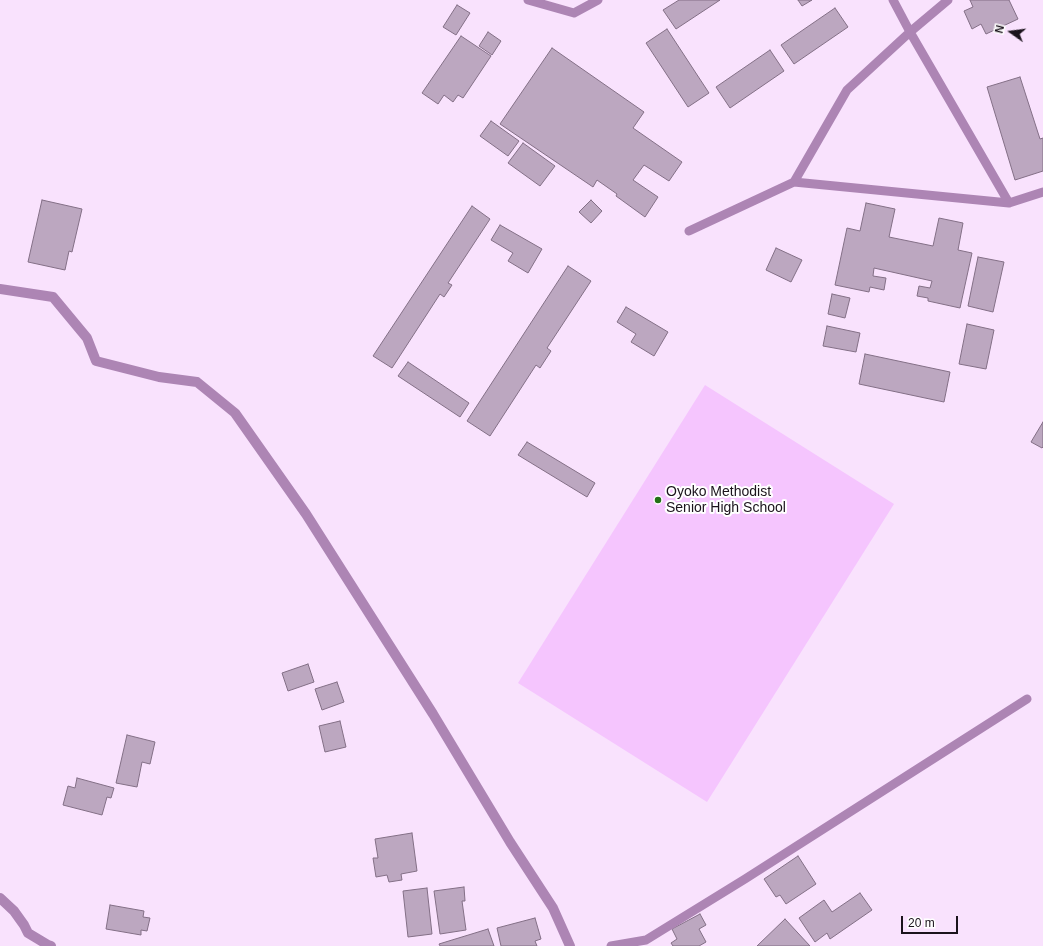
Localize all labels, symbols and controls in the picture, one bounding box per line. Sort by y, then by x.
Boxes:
north arrow [991,12,1031,52]
text: N [993,24,1006,34]
place label: Oyoko Methodist Senior High School [666,484,786,516]
marker: Oyoko Methodist Senior High School [653,495,663,505]
scale bar [903,908,960,934]
text: 20 m [908,916,935,930]

